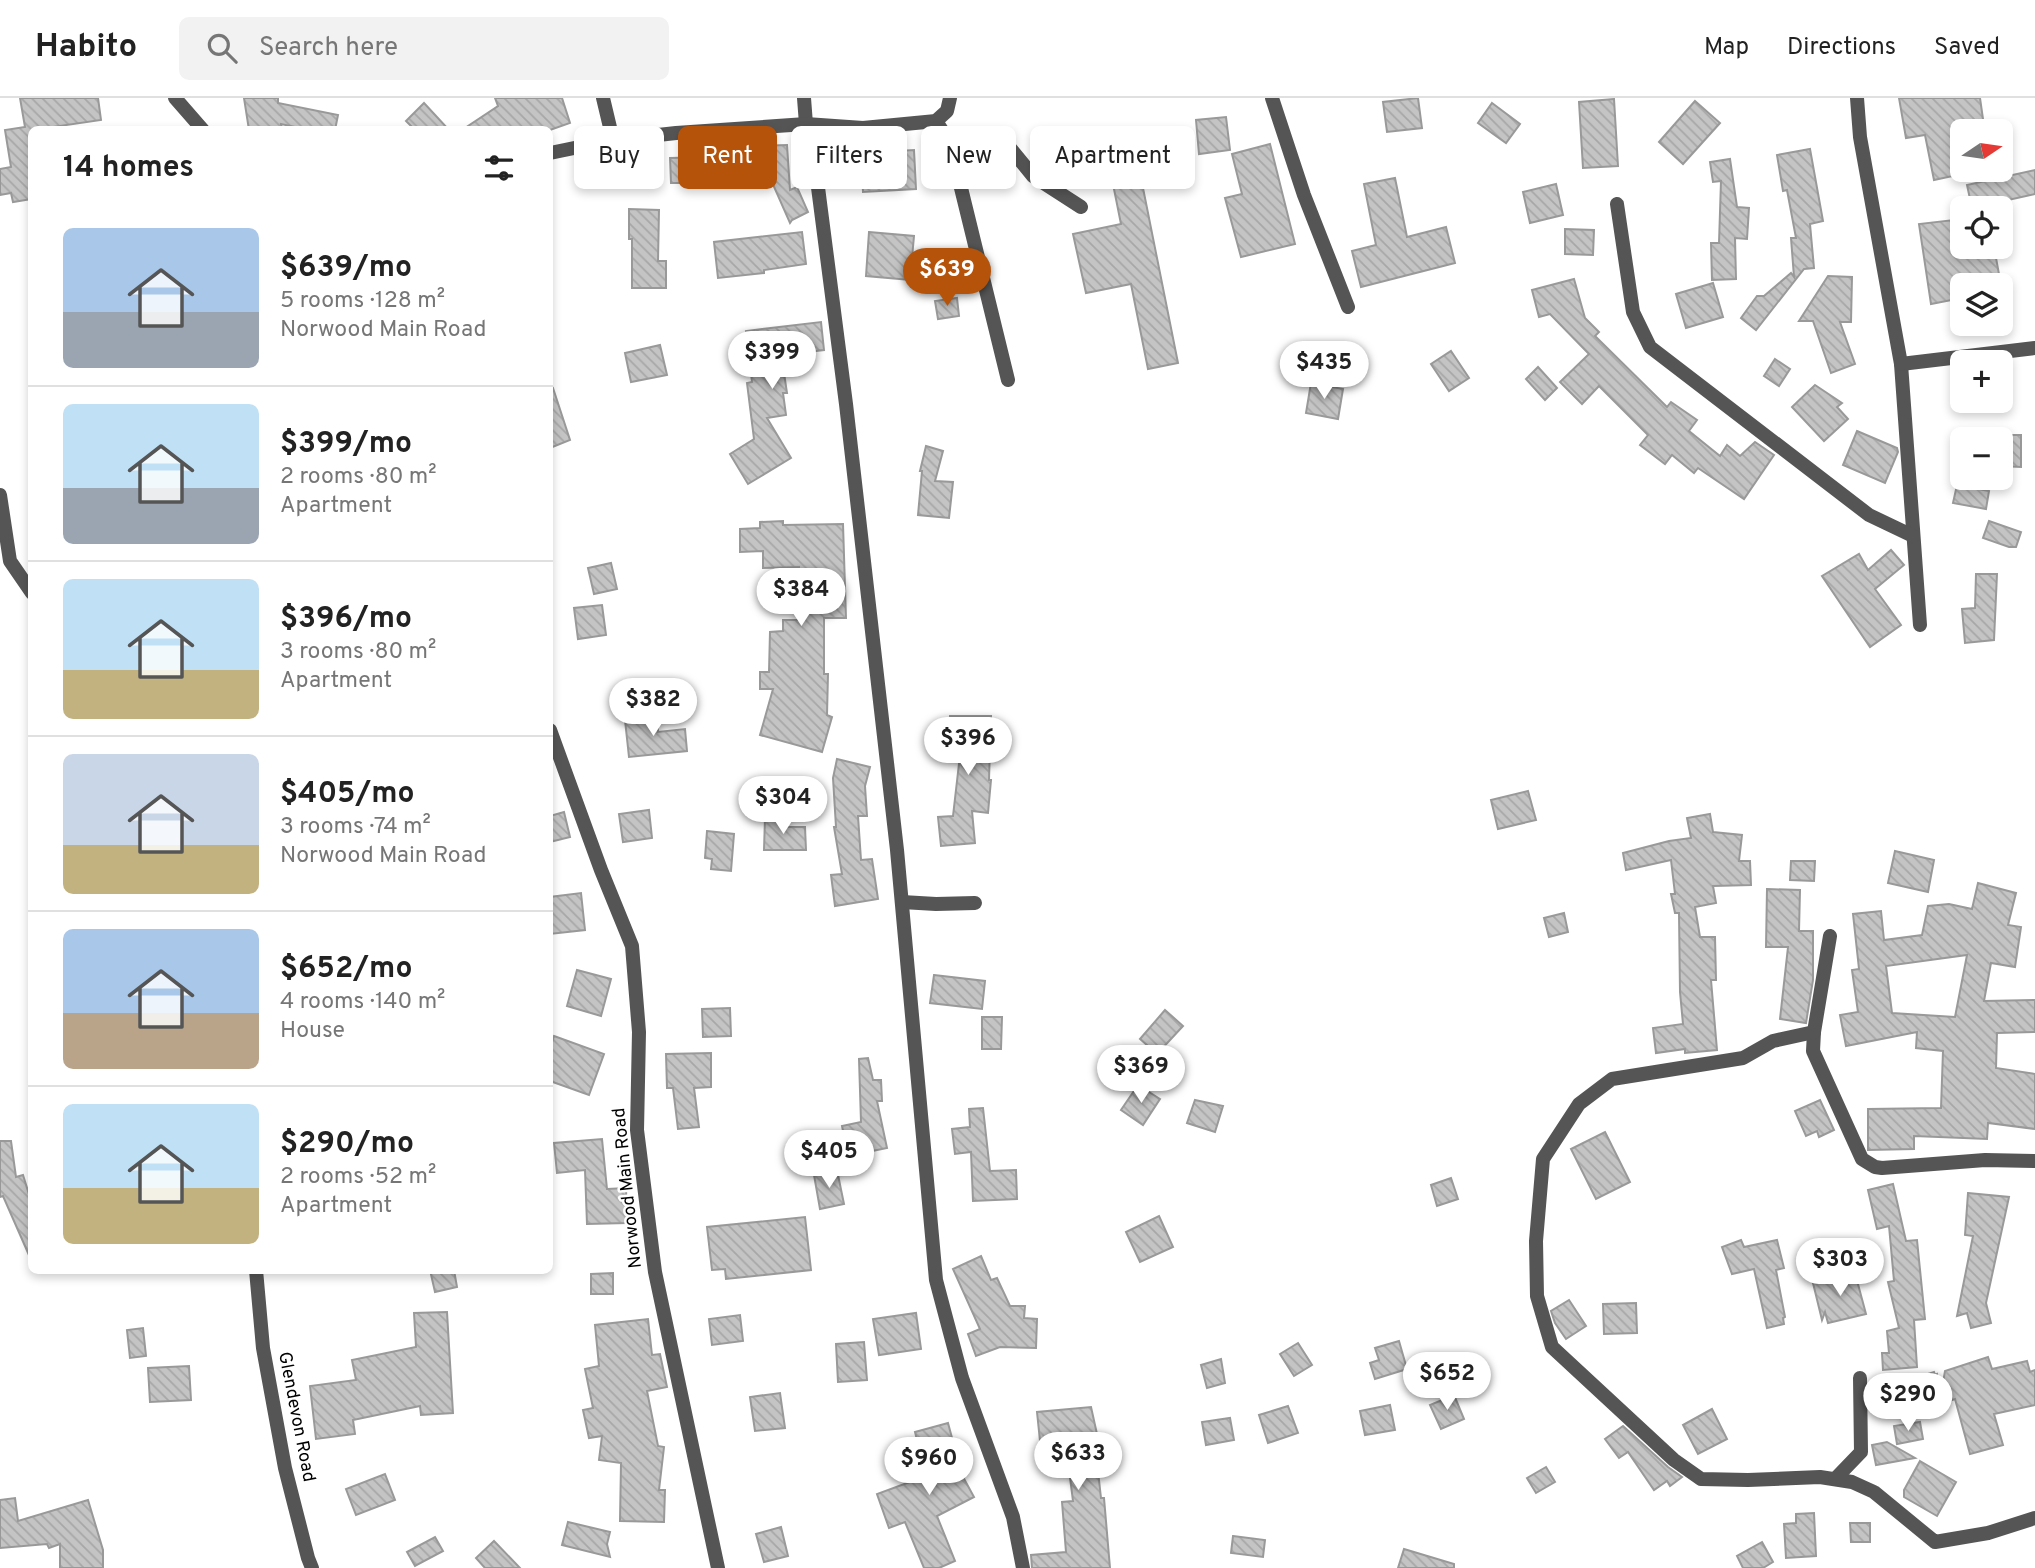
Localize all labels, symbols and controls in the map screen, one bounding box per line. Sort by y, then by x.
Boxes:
search box [179,17,669,80]
text: Habito [35,27,137,69]
icon: search [203,29,241,67]
text: Search here [259,32,398,65]
text: Map [1704,33,1749,63]
text: Directions [1787,33,1896,63]
text: Saved [1934,33,2000,63]
north arrow [1950,119,2012,182]
map controls [1950,119,2013,490]
chip: Buy [574,126,664,189]
chip: Rent [678,126,777,189]
chip: Filters [791,126,907,189]
chip: New [921,126,1016,189]
chip: Apartment [1030,126,1195,189]
icon: filters [480,149,518,187]
text: 14 homes [63,150,194,187]
button: locate [1950,196,2013,259]
pin: $639 [906,248,988,308]
text: $639/mo [280,250,412,287]
icon: home [119,256,203,340]
text: $639 [919,256,975,285]
button: layers [1950,273,2013,336]
text: 5 rooms · 128 m² [280,287,445,316]
text: Norwood Main Road [280,316,486,345]
pin: $399 [731,331,813,391]
text: $399 [744,339,800,368]
pin: $435 [1283,342,1365,401]
text: $435 [1296,349,1352,378]
button: + [1950,350,2013,413]
text: $399/mo [280,426,412,463]
button: − [1950,427,2013,490]
icon: home [119,432,203,516]
text: 2 rooms · 80 m² [280,463,437,492]
text: Apartment [280,492,392,521]
pin: $384 [760,568,842,628]
text: $384 [773,576,829,605]
text: $396/mo [280,601,412,638]
icon: home [119,607,203,691]
text: 3 rooms · 80 m² [280,638,436,667]
text: Apartment [280,667,392,696]
pin: $382 [612,678,694,738]
text: $382 [625,686,681,715]
pin: $396 [927,718,1009,777]
text: $396 [940,725,996,754]
text: $405/mo [280,776,415,813]
pin: $304 [742,776,824,836]
icon: home [119,782,203,866]
text: $304 [754,784,812,813]
text: 3 rooms · 74 m² [280,813,431,842]
text: Norwood Main Road [280,842,486,871]
text: $652/mo [280,951,412,988]
icon: home [119,957,203,1041]
text: 4 rooms · 140 m² [280,988,445,1017]
text: House [280,1017,345,1046]
pin: $369 [1100,1046,1182,1105]
text: $369 [1113,1053,1169,1082]
street label: Norwood Main Road [608,1106,648,1270]
text: $290/mo [280,1126,414,1163]
pin: $405 [788,1130,870,1190]
icon: home [119,1132,203,1216]
text: $405 [800,1138,858,1167]
text: 2 rooms · 52 m² [280,1163,436,1192]
text: Apartment [280,1192,392,1221]
pin: $303 [1799,1238,1881,1298]
text: $303 [1812,1246,1868,1275]
street label: Glendevon Road [272,1350,320,1484]
pin: $652 [1406,1352,1488,1412]
text: $652 [1419,1360,1475,1389]
pin: $290 [1867,1374,1949,1433]
text: $290 [1879,1381,1937,1410]
pin: $633 [1037,1432,1119,1492]
pin: $960 [888,1438,970,1497]
text: $633 [1050,1440,1106,1469]
text: $960 [900,1445,958,1474]

